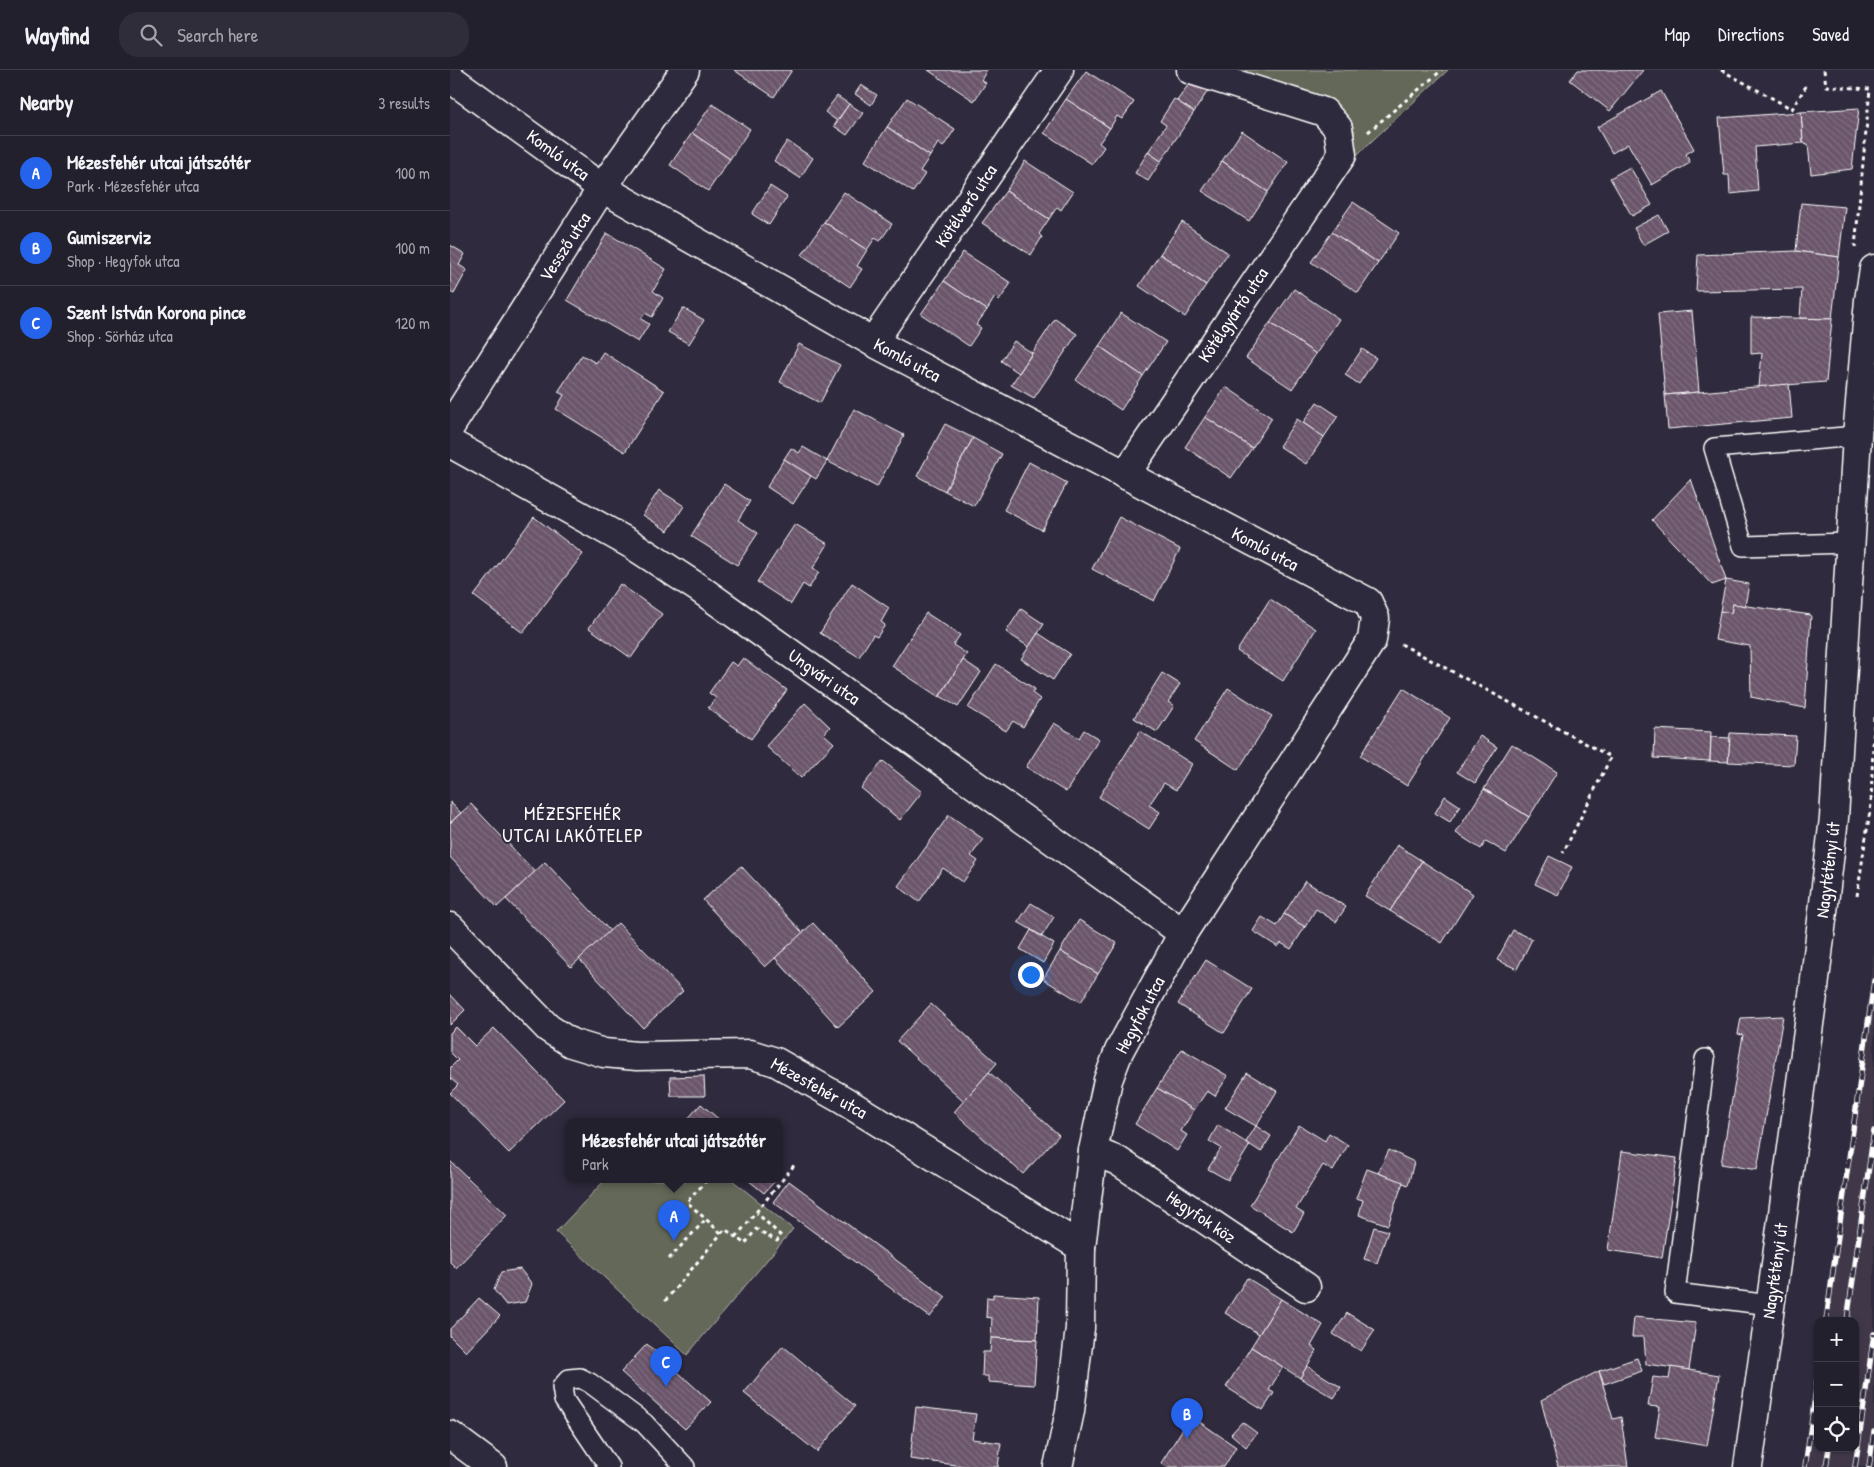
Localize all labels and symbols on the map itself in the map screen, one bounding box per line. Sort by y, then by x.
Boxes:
street label: Komló utca [522,123,595,186]
street label: Kötélverő utca [929,159,1002,252]
street label: Vessző utca [533,207,596,286]
street label: Kötélgyártó utca [1192,262,1274,367]
street label: Komló utca [869,331,945,388]
street label: Komló utca [1227,520,1303,577]
street label: Ungvári utca [783,643,865,711]
district label: MÉZESFEHÉR UTCAI LAKÓTELEP [502,800,644,848]
street label: Nagytétényi út [1809,820,1846,919]
your location [1018,962,1044,988]
street label: Hegyfok utca [1109,972,1170,1058]
street label: Mézesfehér utca [767,1051,872,1124]
street label: Hegyfok köz [1162,1184,1241,1249]
pin: A [658,1200,690,1241]
street label: Nagytétényi út [1755,1221,1794,1320]
pin: C [650,1346,682,1387]
pin: B [1171,1398,1203,1439]

